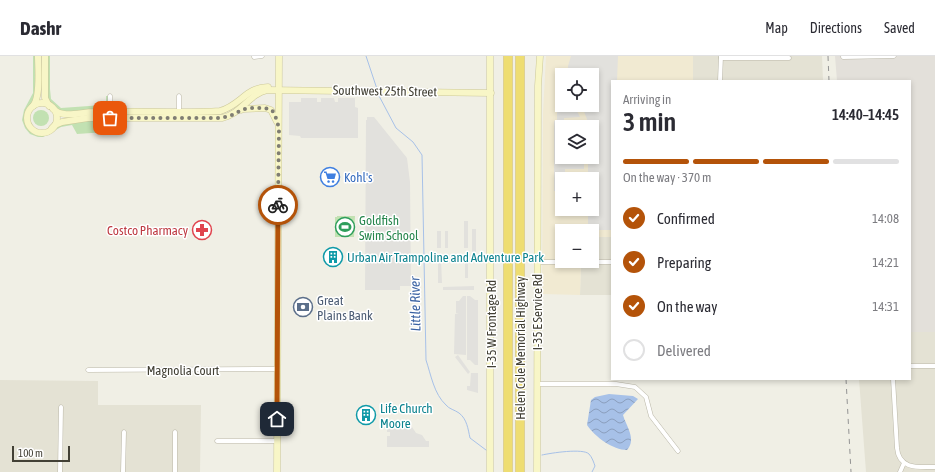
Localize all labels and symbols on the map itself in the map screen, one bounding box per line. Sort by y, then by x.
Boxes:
street label: Southwest 25th Street [333,83,437,99]
pin [93,101,127,135]
supermarket icon: Kohl's [319,166,341,188]
place label: Kohl's [344,170,373,185]
courier [258,185,298,225]
place label: Goldfish Swim School [359,213,419,243]
sports icon: Goldfish Swim School [334,216,356,238]
pharmacy icon: Costco Pharmacy [191,219,213,241]
place label: Costco Pharmacy [107,223,189,238]
building icon: Urban Air Trampoline and Adventure Park [322,246,344,268]
place label: Urban Air Trampoline and Adventure Park [347,250,544,265]
street label: I-35 E Service Rd [530,274,545,350]
water label: Little River [407,276,423,332]
street label: Helen Cole Memorial Highway [513,276,528,420]
street label: I-35 W Frontage Rd [484,280,499,368]
place label: Great Plains Bank [317,293,373,323]
bank icon: Great Plains Bank [292,296,314,318]
street label: Magnolia Court [147,363,220,378]
place label: Life Church Moore [380,401,433,431]
pin [260,402,294,436]
building icon: Life Church Moore [355,404,377,426]
scale bar [12,444,70,463]

